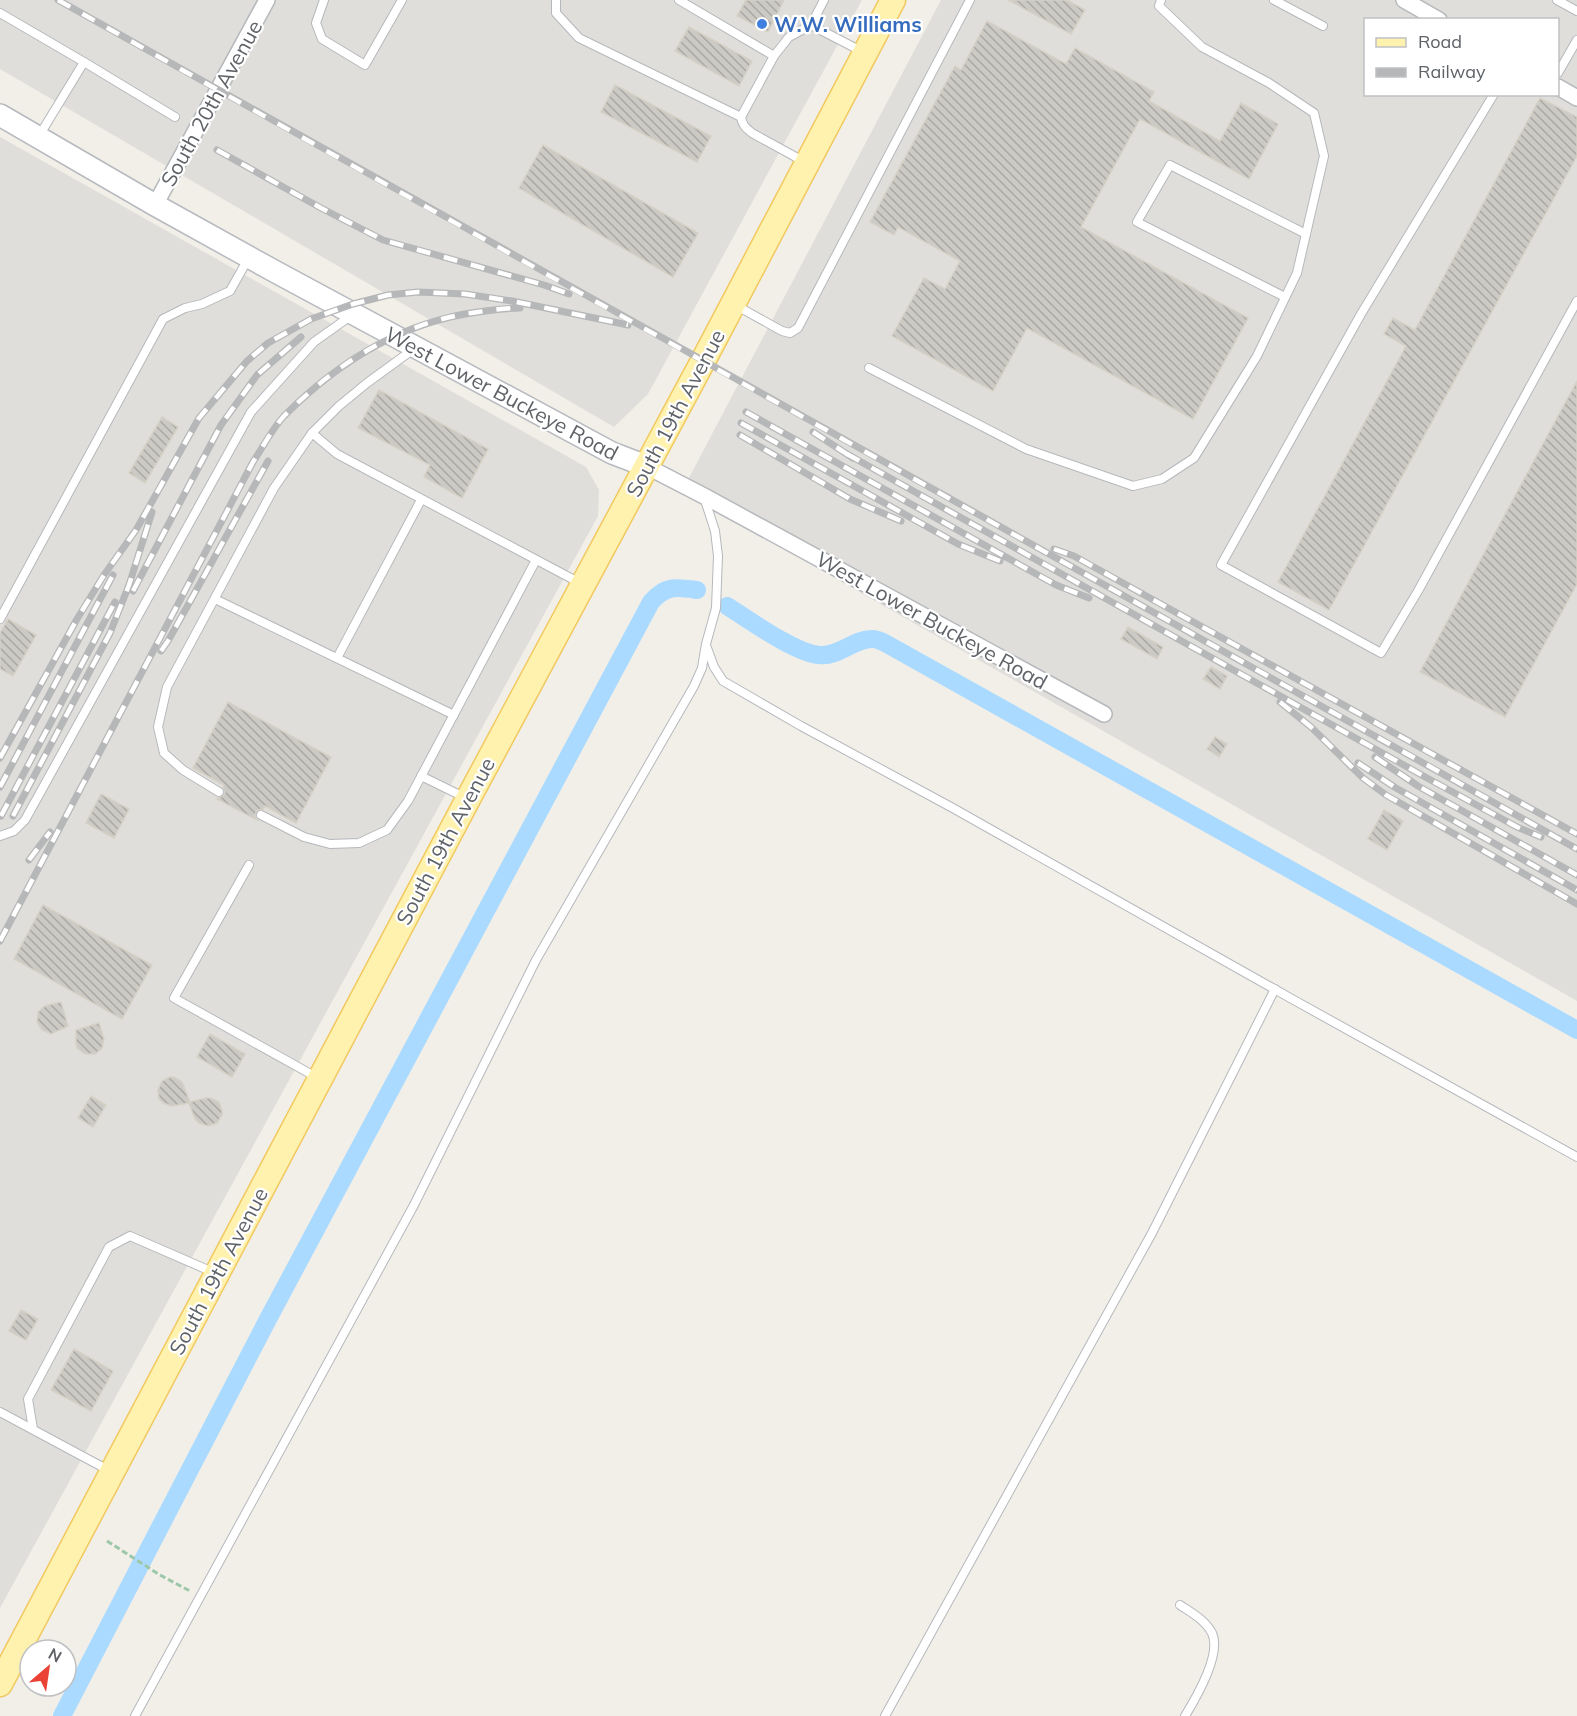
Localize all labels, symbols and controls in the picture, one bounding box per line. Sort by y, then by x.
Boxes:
place label: W.W. Williams [774,11,922,37]
street label: South 20th Avenue [155,15,267,191]
marker: W.W. Williams [755,17,769,31]
legend [1364,18,1559,96]
text: Road [1418,30,1462,53]
text: Railway [1418,60,1486,83]
street label: West Lower Buckeye Road [381,320,623,466]
street label: South 19th Avenue [620,325,730,501]
street label: West Lower Buckeye Road [812,545,1052,695]
street label: South 19th Avenue [390,753,500,929]
street label: South 19th Avenue [163,1183,273,1359]
north arrow [18,1638,78,1698]
text: N [45,1643,65,1667]

